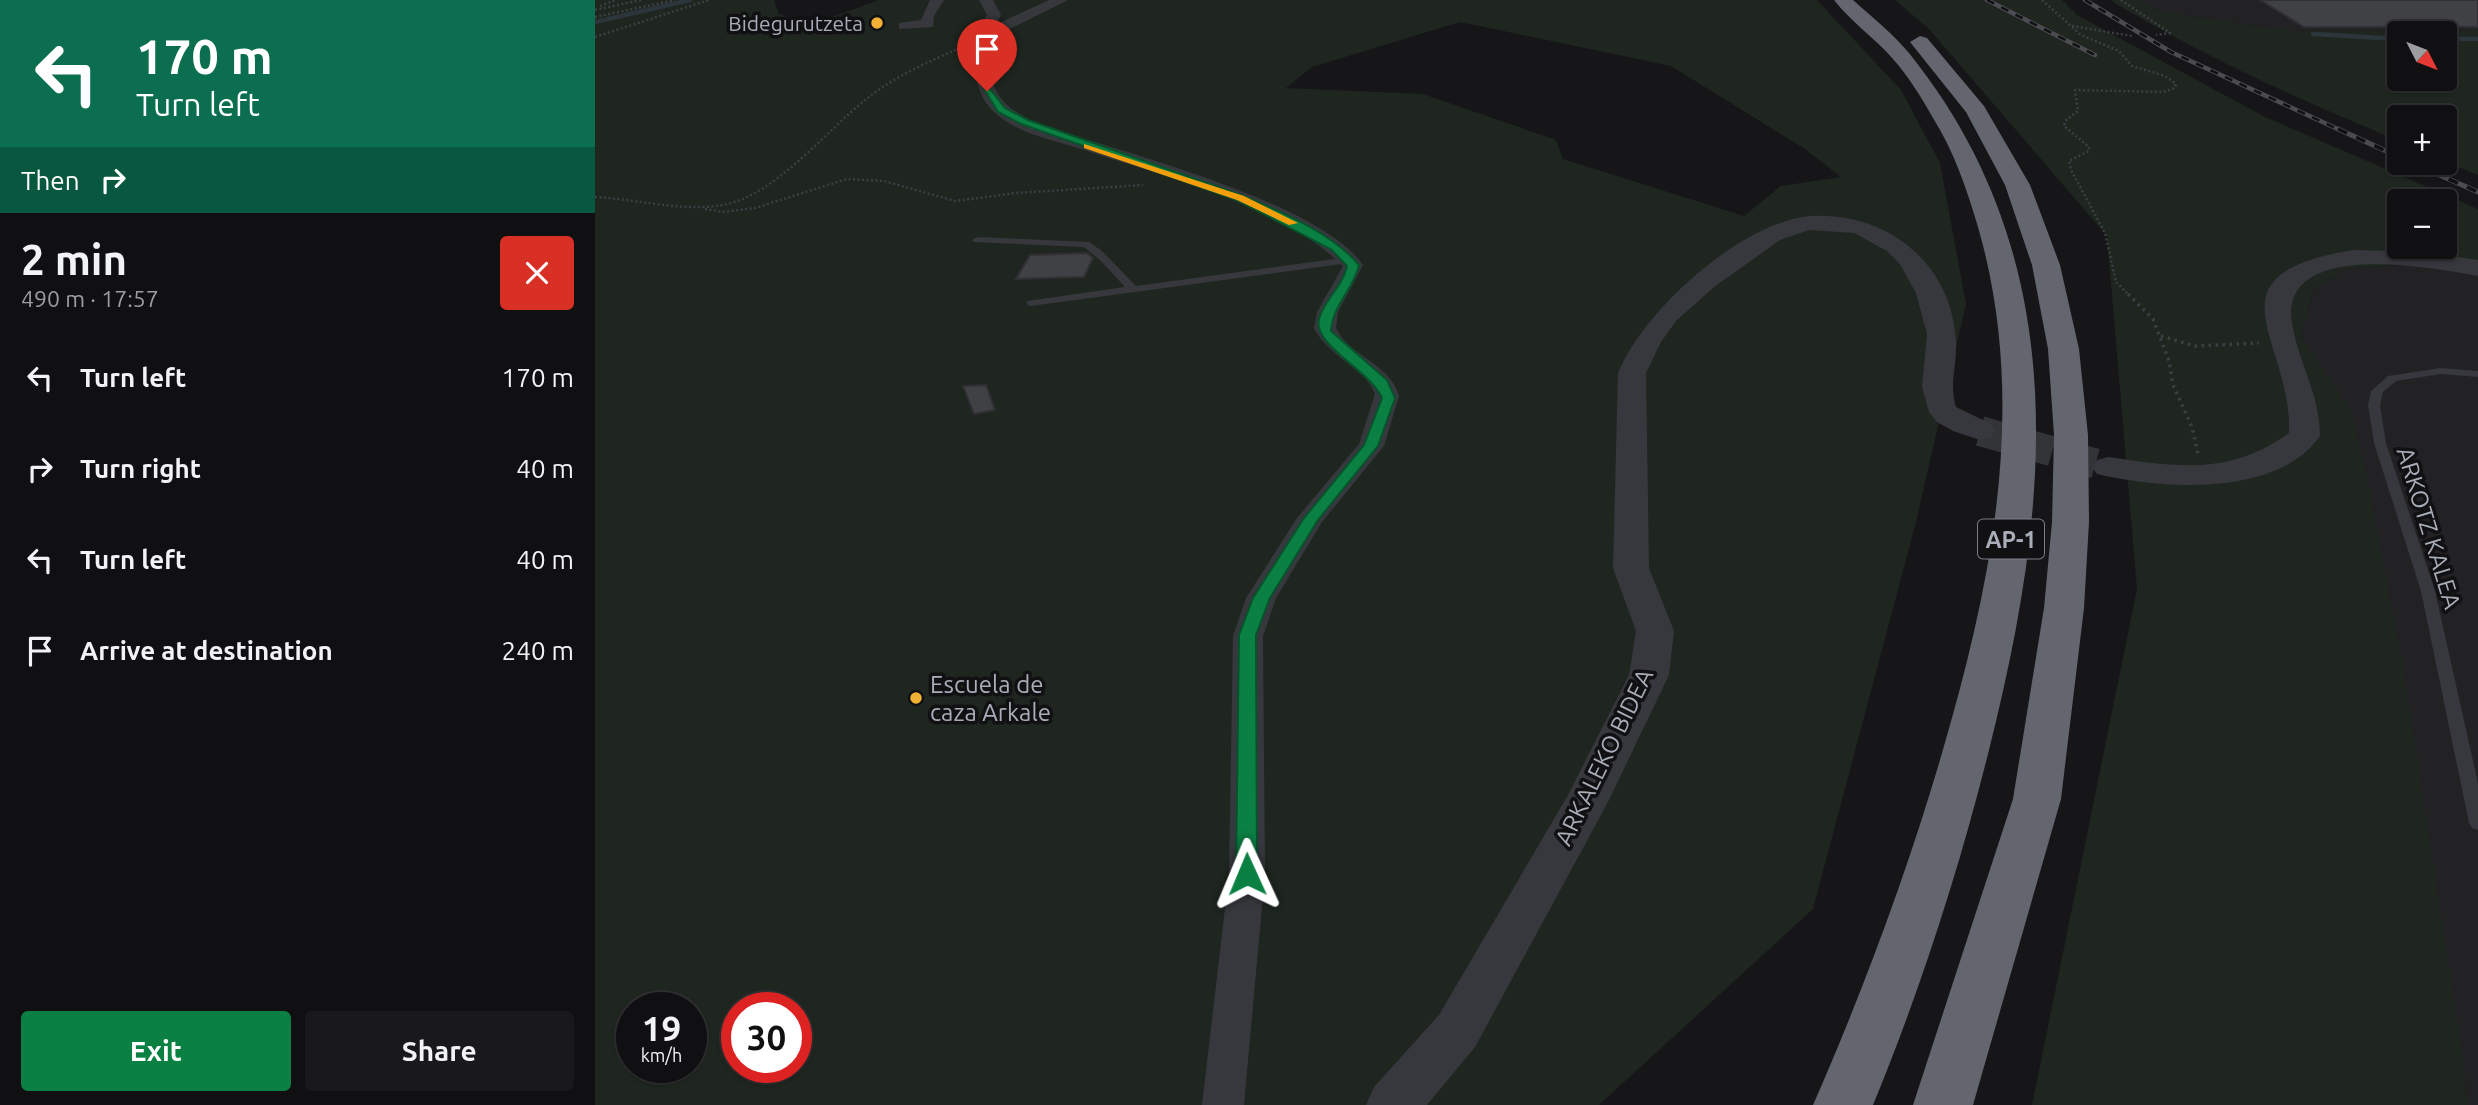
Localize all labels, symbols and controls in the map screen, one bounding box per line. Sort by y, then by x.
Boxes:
place label: Bidegurutzeta [728,11,863,35]
marker: Bidegurutzeta [869,15,885,31]
pin [957,19,1017,91]
north arrow [2387,21,2457,91]
map controls [2387,21,2457,259]
icon: left [21,28,112,119]
text: 170 m [136,28,273,83]
icon: arrive [968,30,1006,68]
text: Turn left [136,86,260,122]
button: + [2387,105,2457,175]
icon: right [94,161,132,199]
text: Then [21,166,80,195]
button: − [2387,189,2457,259]
text: 2 min [21,236,127,283]
button: close [500,236,574,310]
text: 490 m · 17:57 [21,286,159,311]
icon: left [21,359,59,397]
text: Turn left [80,363,186,392]
text: 170 m [502,363,574,392]
street label: ARKOTZ KALEA [2392,444,2467,613]
icon: right [21,450,59,488]
text: Turn right [80,454,201,483]
text: 40 m [516,454,574,483]
road number: AP-1 [1978,520,2044,558]
icon: left [21,541,59,579]
text: Turn left [80,545,186,574]
text: 40 m [516,545,574,574]
icon: arrive [21,632,59,670]
text: Arrive at destination [80,636,333,665]
text: 240 m [502,636,574,665]
street label: ARKALEKO BIDEA [1550,664,1659,850]
place label: Escuela de caza Arkale [930,671,1051,726]
marker: Escuela de caza Arkale [908,690,924,706]
position arrow [1210,837,1284,911]
speed limit sign: 30 [721,992,812,1083]
text: 19 [642,1008,681,1048]
button: Exit [21,1011,291,1091]
button: Share [305,1011,574,1091]
text: km/h [641,1045,682,1065]

